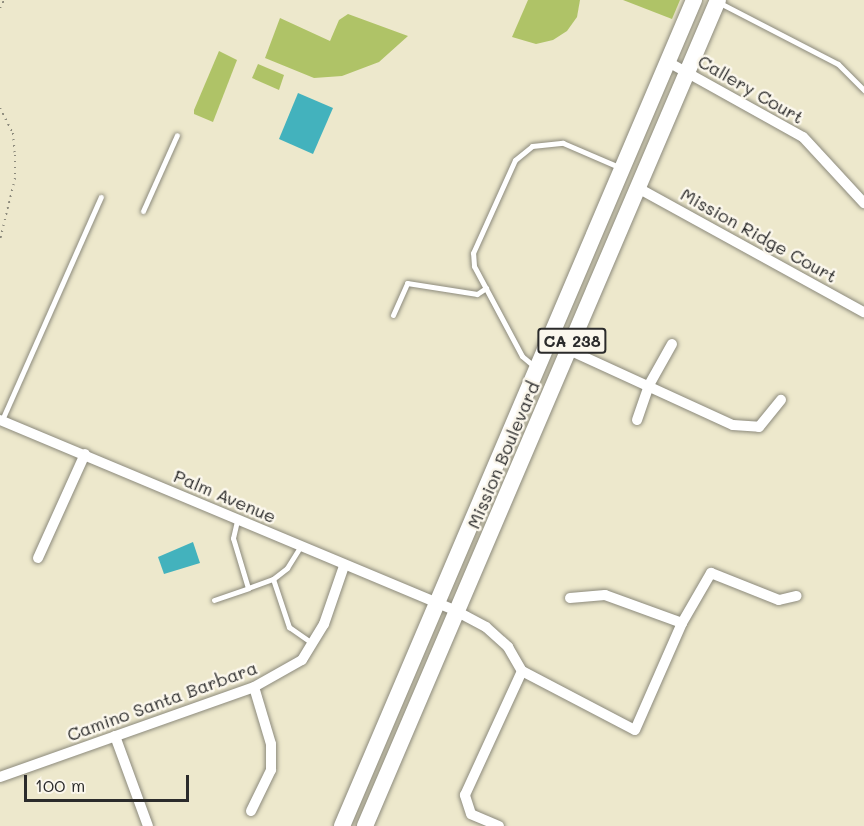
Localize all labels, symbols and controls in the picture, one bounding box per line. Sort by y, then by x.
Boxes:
street label: Callery Court [694,50,808,128]
street label: Mission Ridge Court [677,183,841,287]
road number: CA 238 [536,328,608,354]
street label: Mission Boulevard [462,378,544,532]
street label: Palm Avenue [171,465,279,527]
street label: Camino Santa Barbara [64,656,260,746]
scale bar [27,763,192,801]
text: 100 m [35,773,85,797]

